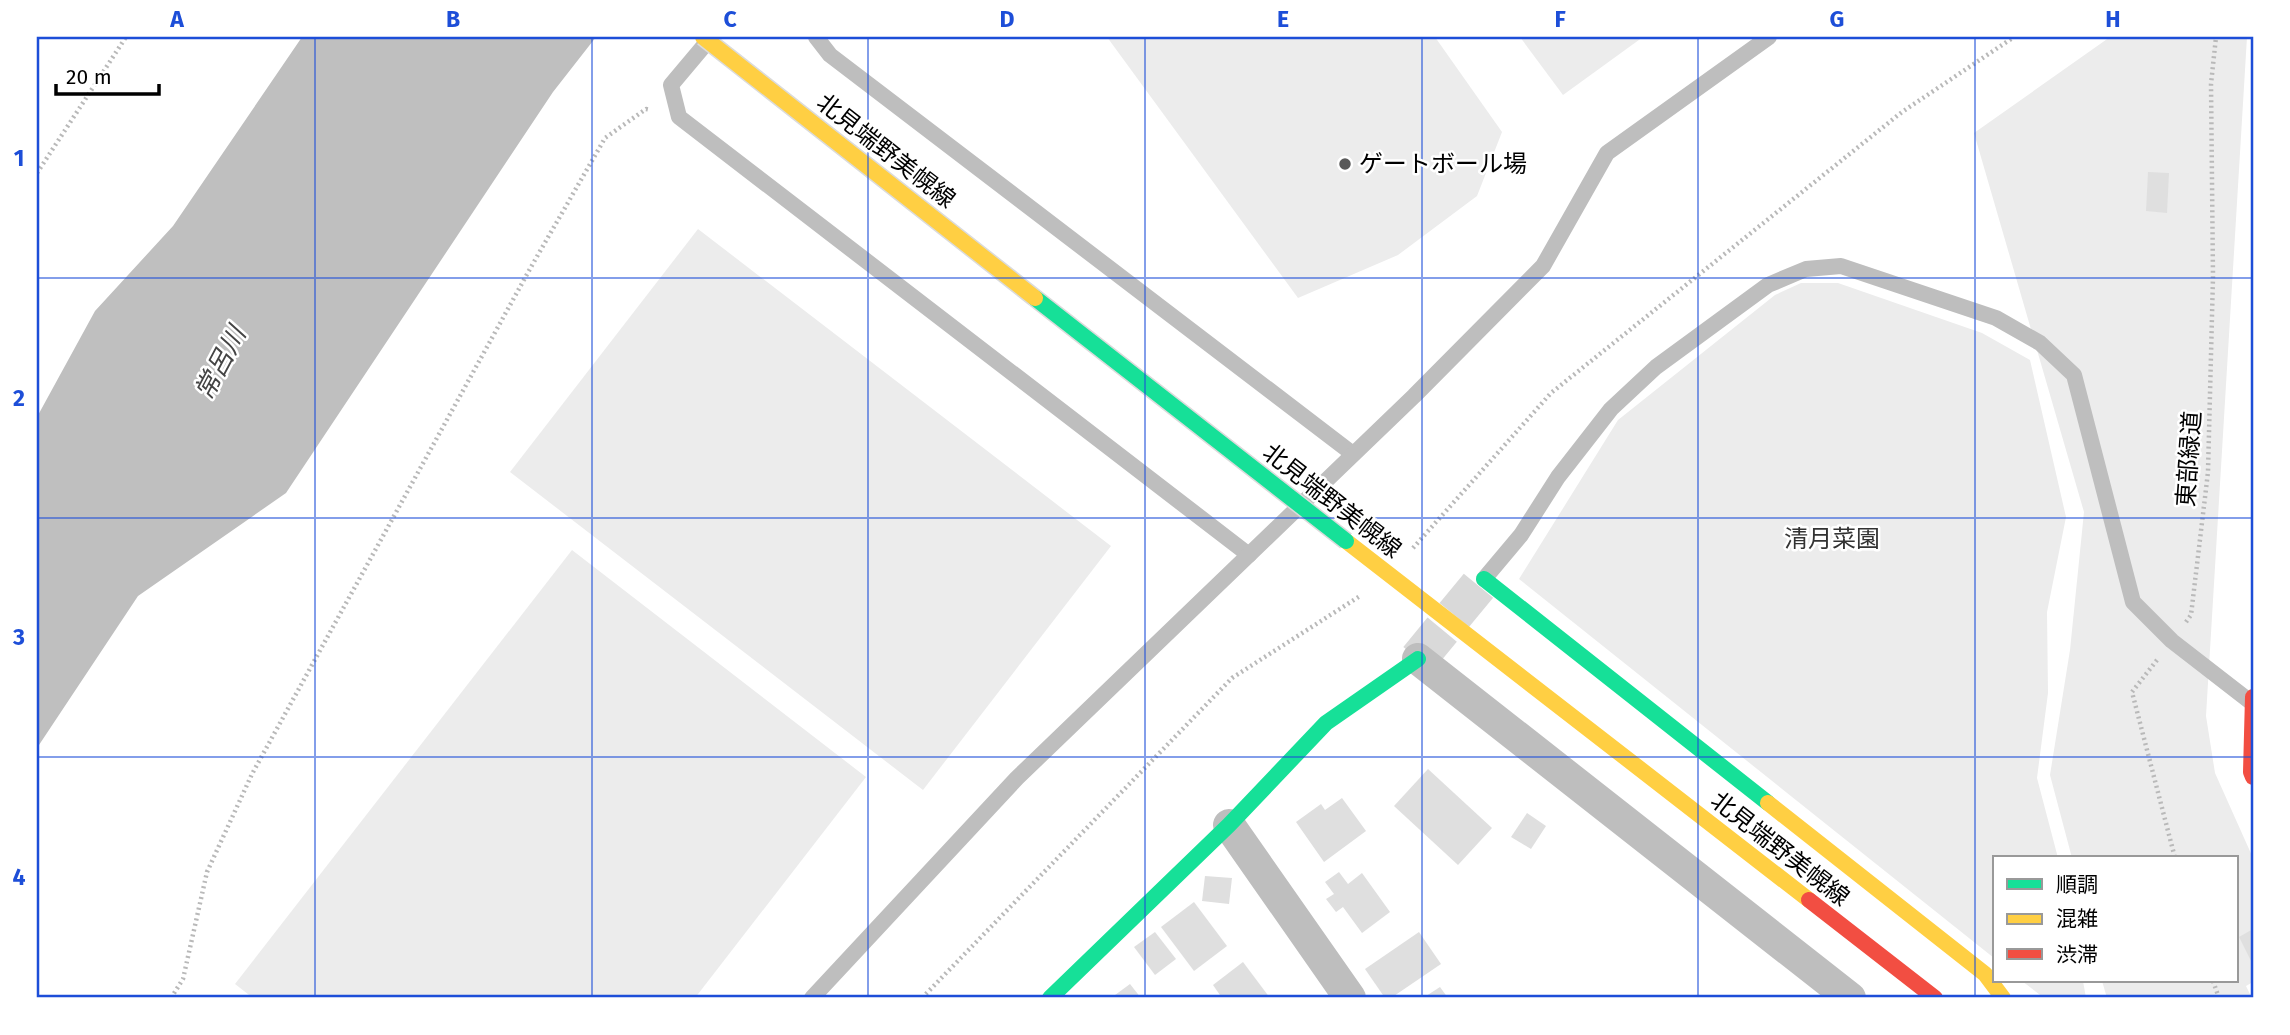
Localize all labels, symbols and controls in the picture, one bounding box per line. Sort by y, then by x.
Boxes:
text: A [169,5,184,33]
text: B [446,5,460,33]
text: C [723,5,737,33]
text: D [1000,5,1015,33]
text: E [1277,5,1289,33]
text: F [1554,5,1566,33]
text: G [1830,5,1844,33]
text: H [2105,5,2121,33]
scale bar [56,52,159,96]
text: 20 m [66,64,112,90]
street label: 北見端野美幌線 [811,88,961,214]
text: 1 [14,144,24,172]
place label: ゲートボール場 [1359,150,1527,178]
marker: ゲートボール場 [1337,156,1353,172]
water label: 常呂川 [188,319,254,405]
text: 2 [13,384,25,412]
street label: 東部緑道 [2172,410,2206,508]
street label: 北見端野美幌線 [1257,438,1407,564]
park label: 清月菜園 [1784,525,1880,553]
text: 3 [12,623,25,651]
street label: 北見端野美幌線 [1705,786,1855,912]
legend [1993,856,2238,982]
text: 4 [13,863,26,891]
text: 順調 [2056,872,2098,898]
text: 混雑 [2056,906,2098,932]
text: 渋滞 [2056,942,2098,968]

